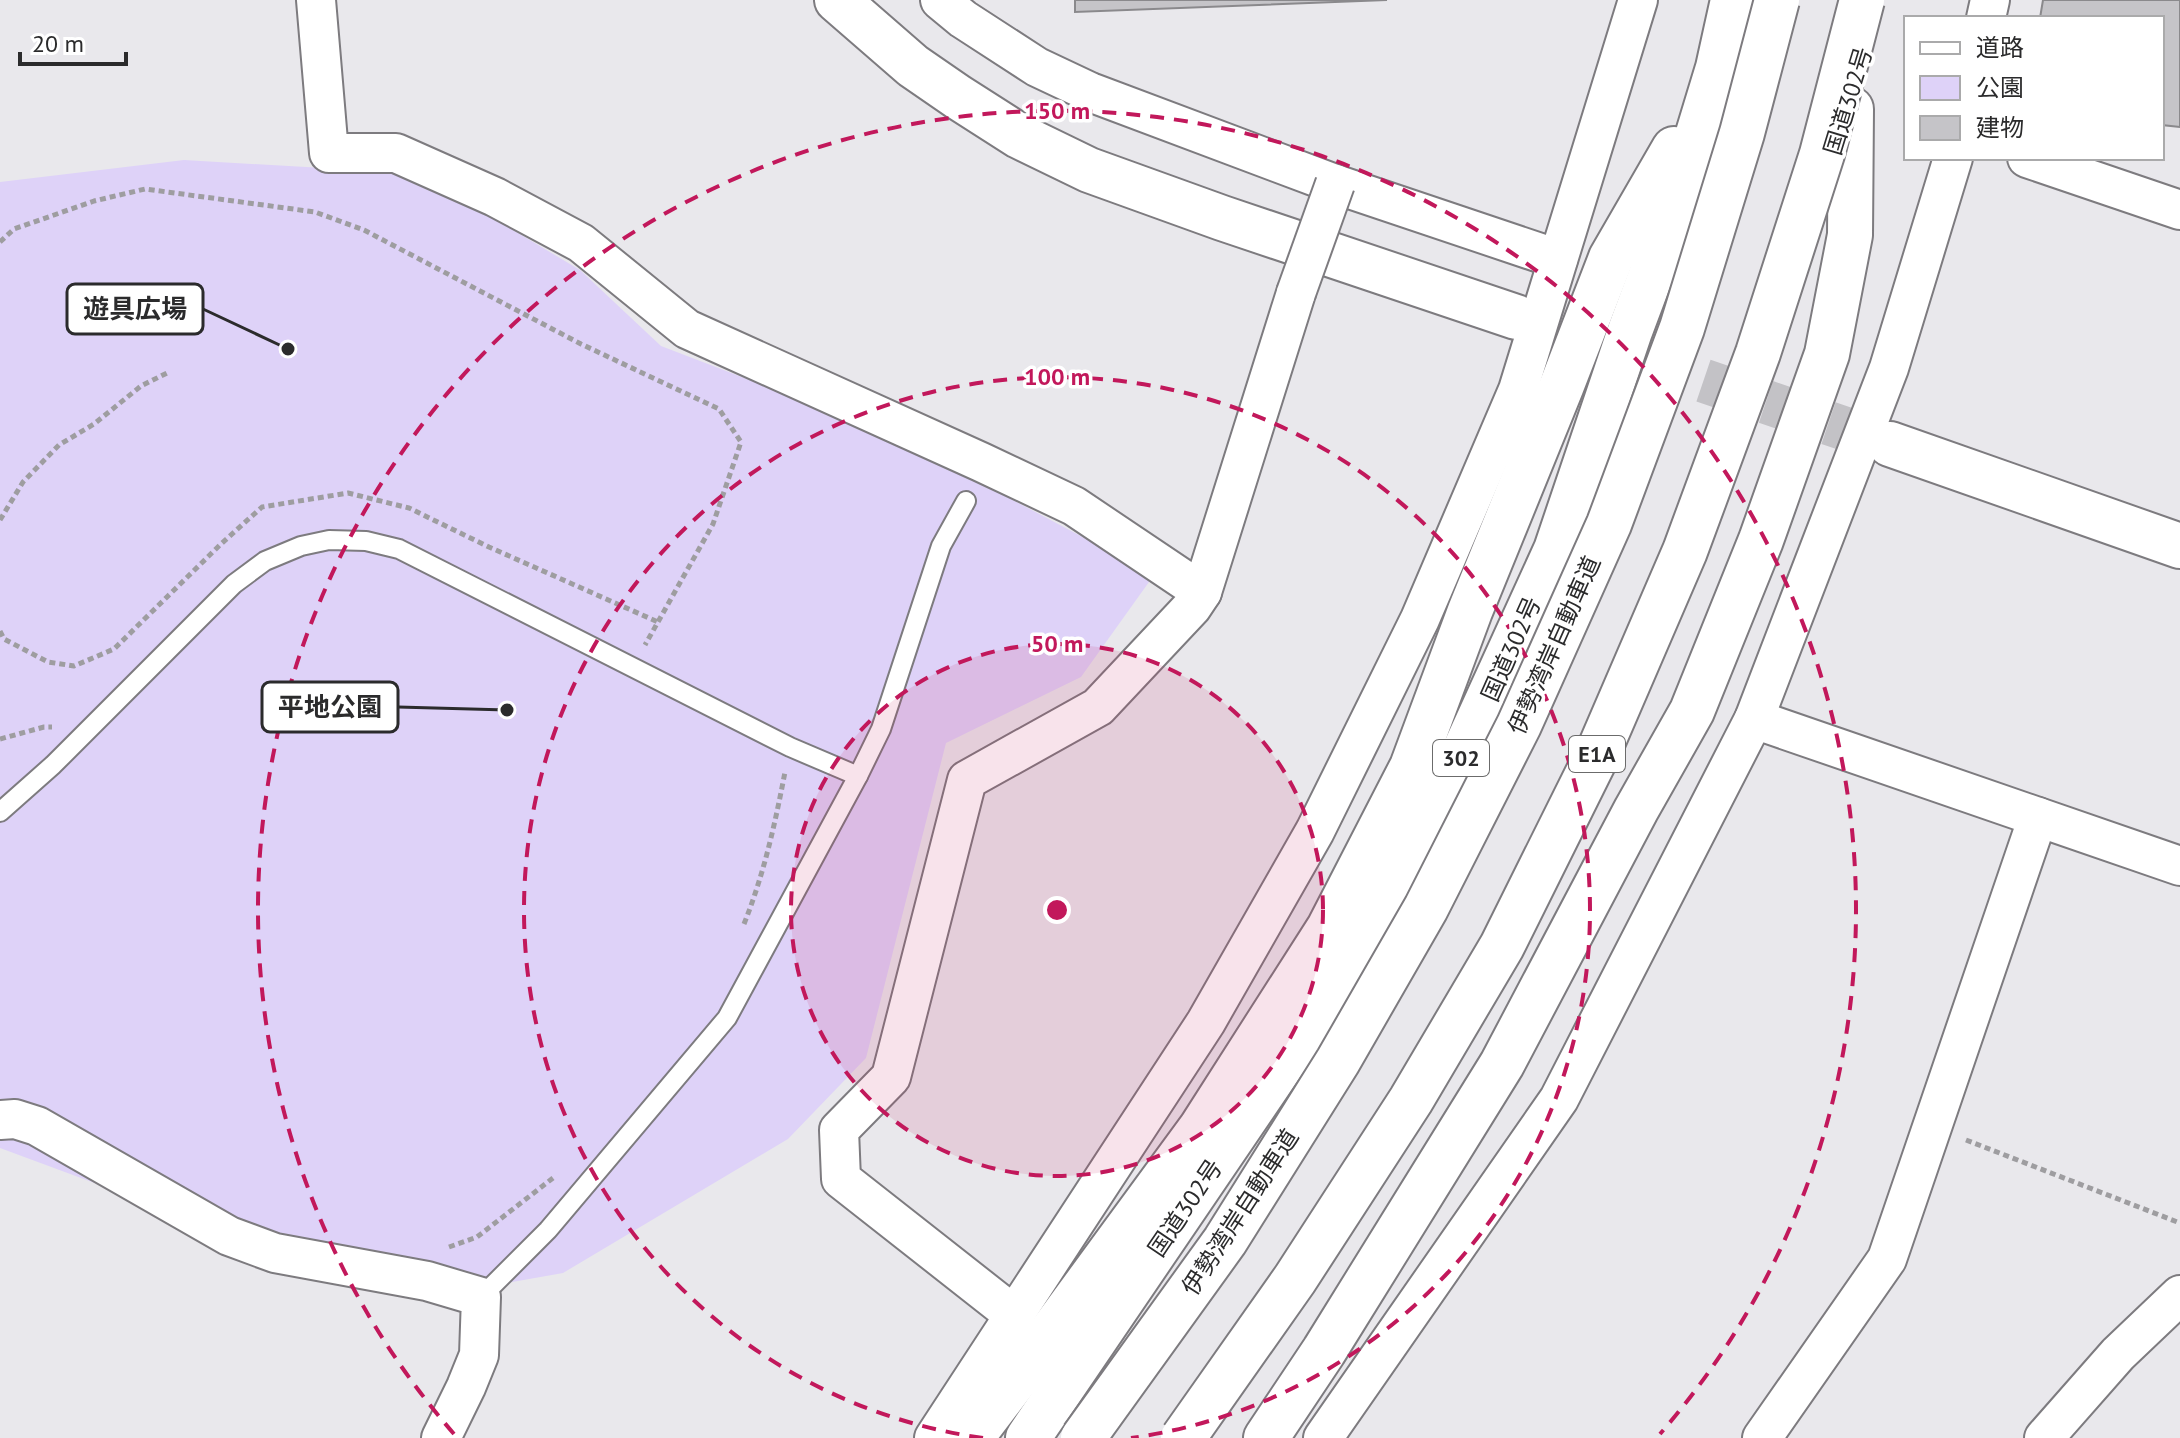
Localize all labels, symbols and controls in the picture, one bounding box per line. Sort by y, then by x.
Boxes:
scale bar [20,16,126,66]
legend [1904,16,2164,160]
text: 20 m [32,28,84,59]
text: 道路 [1976,32,2024,63]
street label: 国道302号 [1817,43,1879,159]
text: 公園 [1976,72,2024,103]
text: 150 m [1024,95,1090,126]
text: 建物 [1976,112,2024,143]
callout: 遊具広場 [67,284,203,334]
text: 遊具広場 [83,292,187,325]
text: 100 m [1024,361,1090,392]
street label: 伊勢湾岸自動車道 [1501,551,1607,739]
street label: 国道302号 [1474,592,1548,706]
text: 50 m [1031,628,1083,659]
callout: 平地公園 [262,682,398,732]
text: 平地公園 [278,690,382,723]
road number: E1A [1569,736,1625,772]
road number: 302 [1433,740,1489,776]
centre of rings [1043,896,1071,924]
street label: 伊勢湾岸自動車道 [1175,1123,1305,1301]
street label: 国道302号 [1141,1153,1229,1263]

